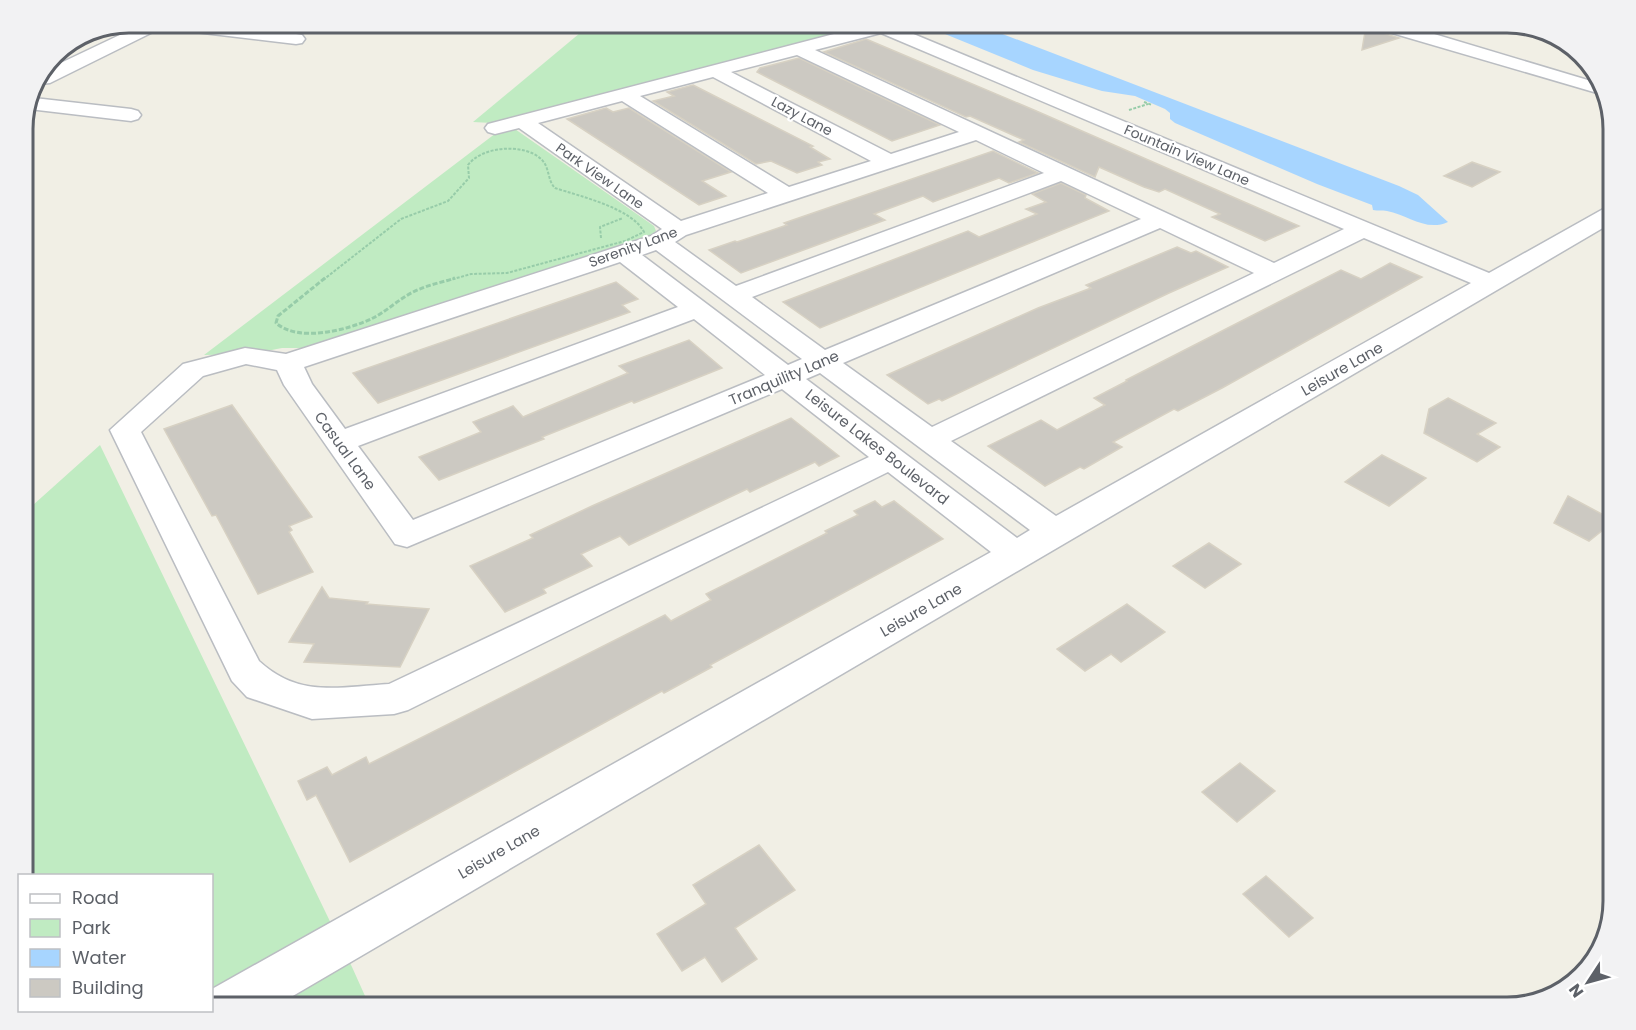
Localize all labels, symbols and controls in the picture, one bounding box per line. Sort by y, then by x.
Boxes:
street label: Lazy Lane [768,92,836,141]
street label: Fountain View Lane [1121,119,1253,191]
street label: Park View Lane [552,138,648,214]
street label: Serenity Lane [586,222,680,272]
street label: Leisure Lane [1297,337,1387,400]
street label: Tranquility Lane [726,345,842,410]
street label: Leisure Lakes Boulevard [801,384,953,509]
street label: Casual Lane [310,407,381,494]
street label: Leisure Lane [876,578,966,641]
street label: Leisure Lane [454,820,544,883]
legend [18,874,213,1012]
text: Road [72,885,119,910]
text: Park [72,915,111,940]
text: Water [72,945,126,970]
north arrow [1558,952,1618,1012]
text: Building [72,975,144,1000]
text: N [1563,979,1589,1002]

